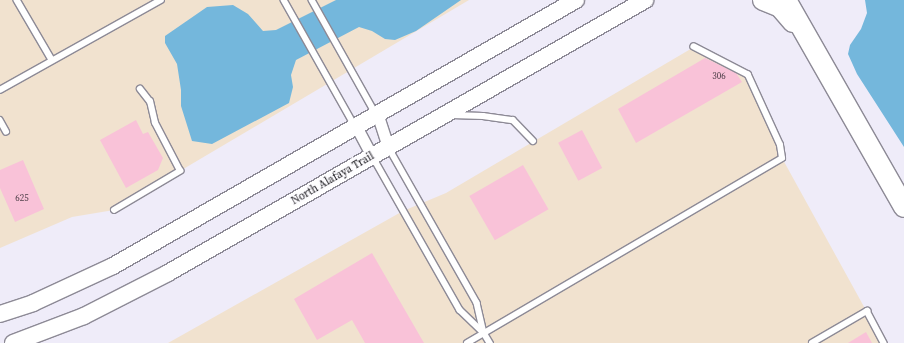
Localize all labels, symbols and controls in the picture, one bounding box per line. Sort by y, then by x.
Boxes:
house number: 306 [712,71,726,81]
street label: North Alafaya Trail [289,150,377,208]
house number: 625 [15,193,29,203]

